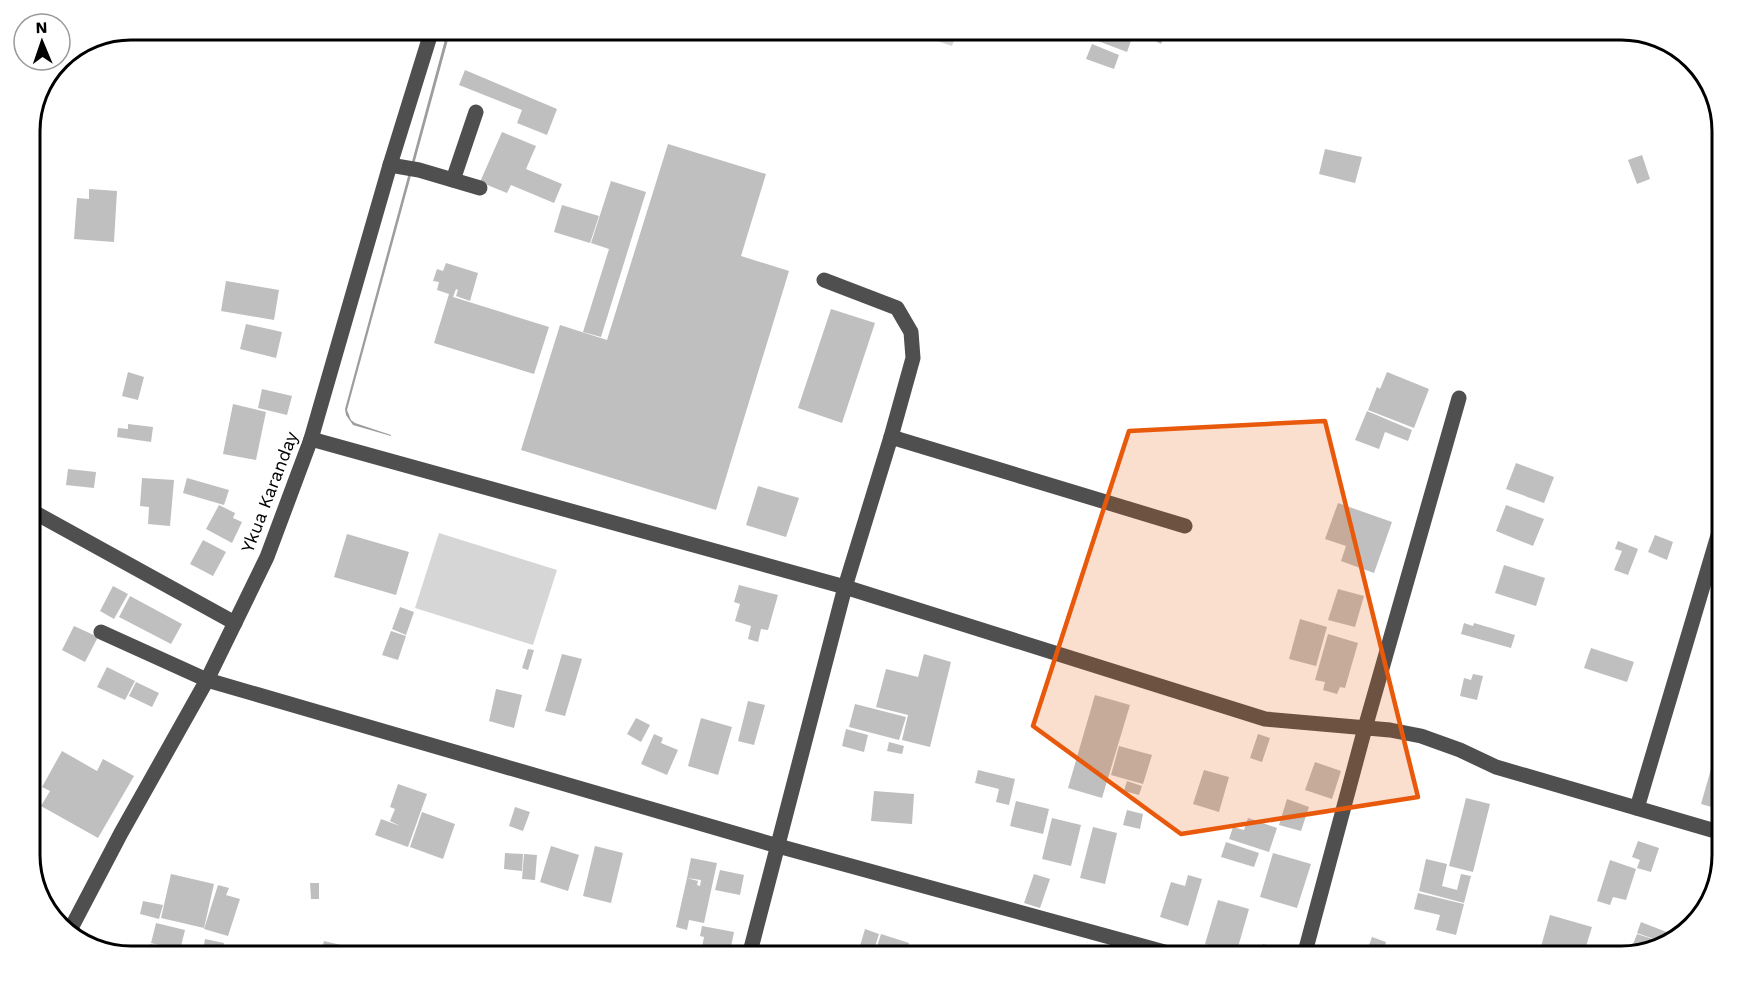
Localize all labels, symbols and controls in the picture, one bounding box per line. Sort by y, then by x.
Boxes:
north arrow [12,12,72,72]
text: N [35,18,48,37]
street label: Ykua Karanday [236,428,302,555]

